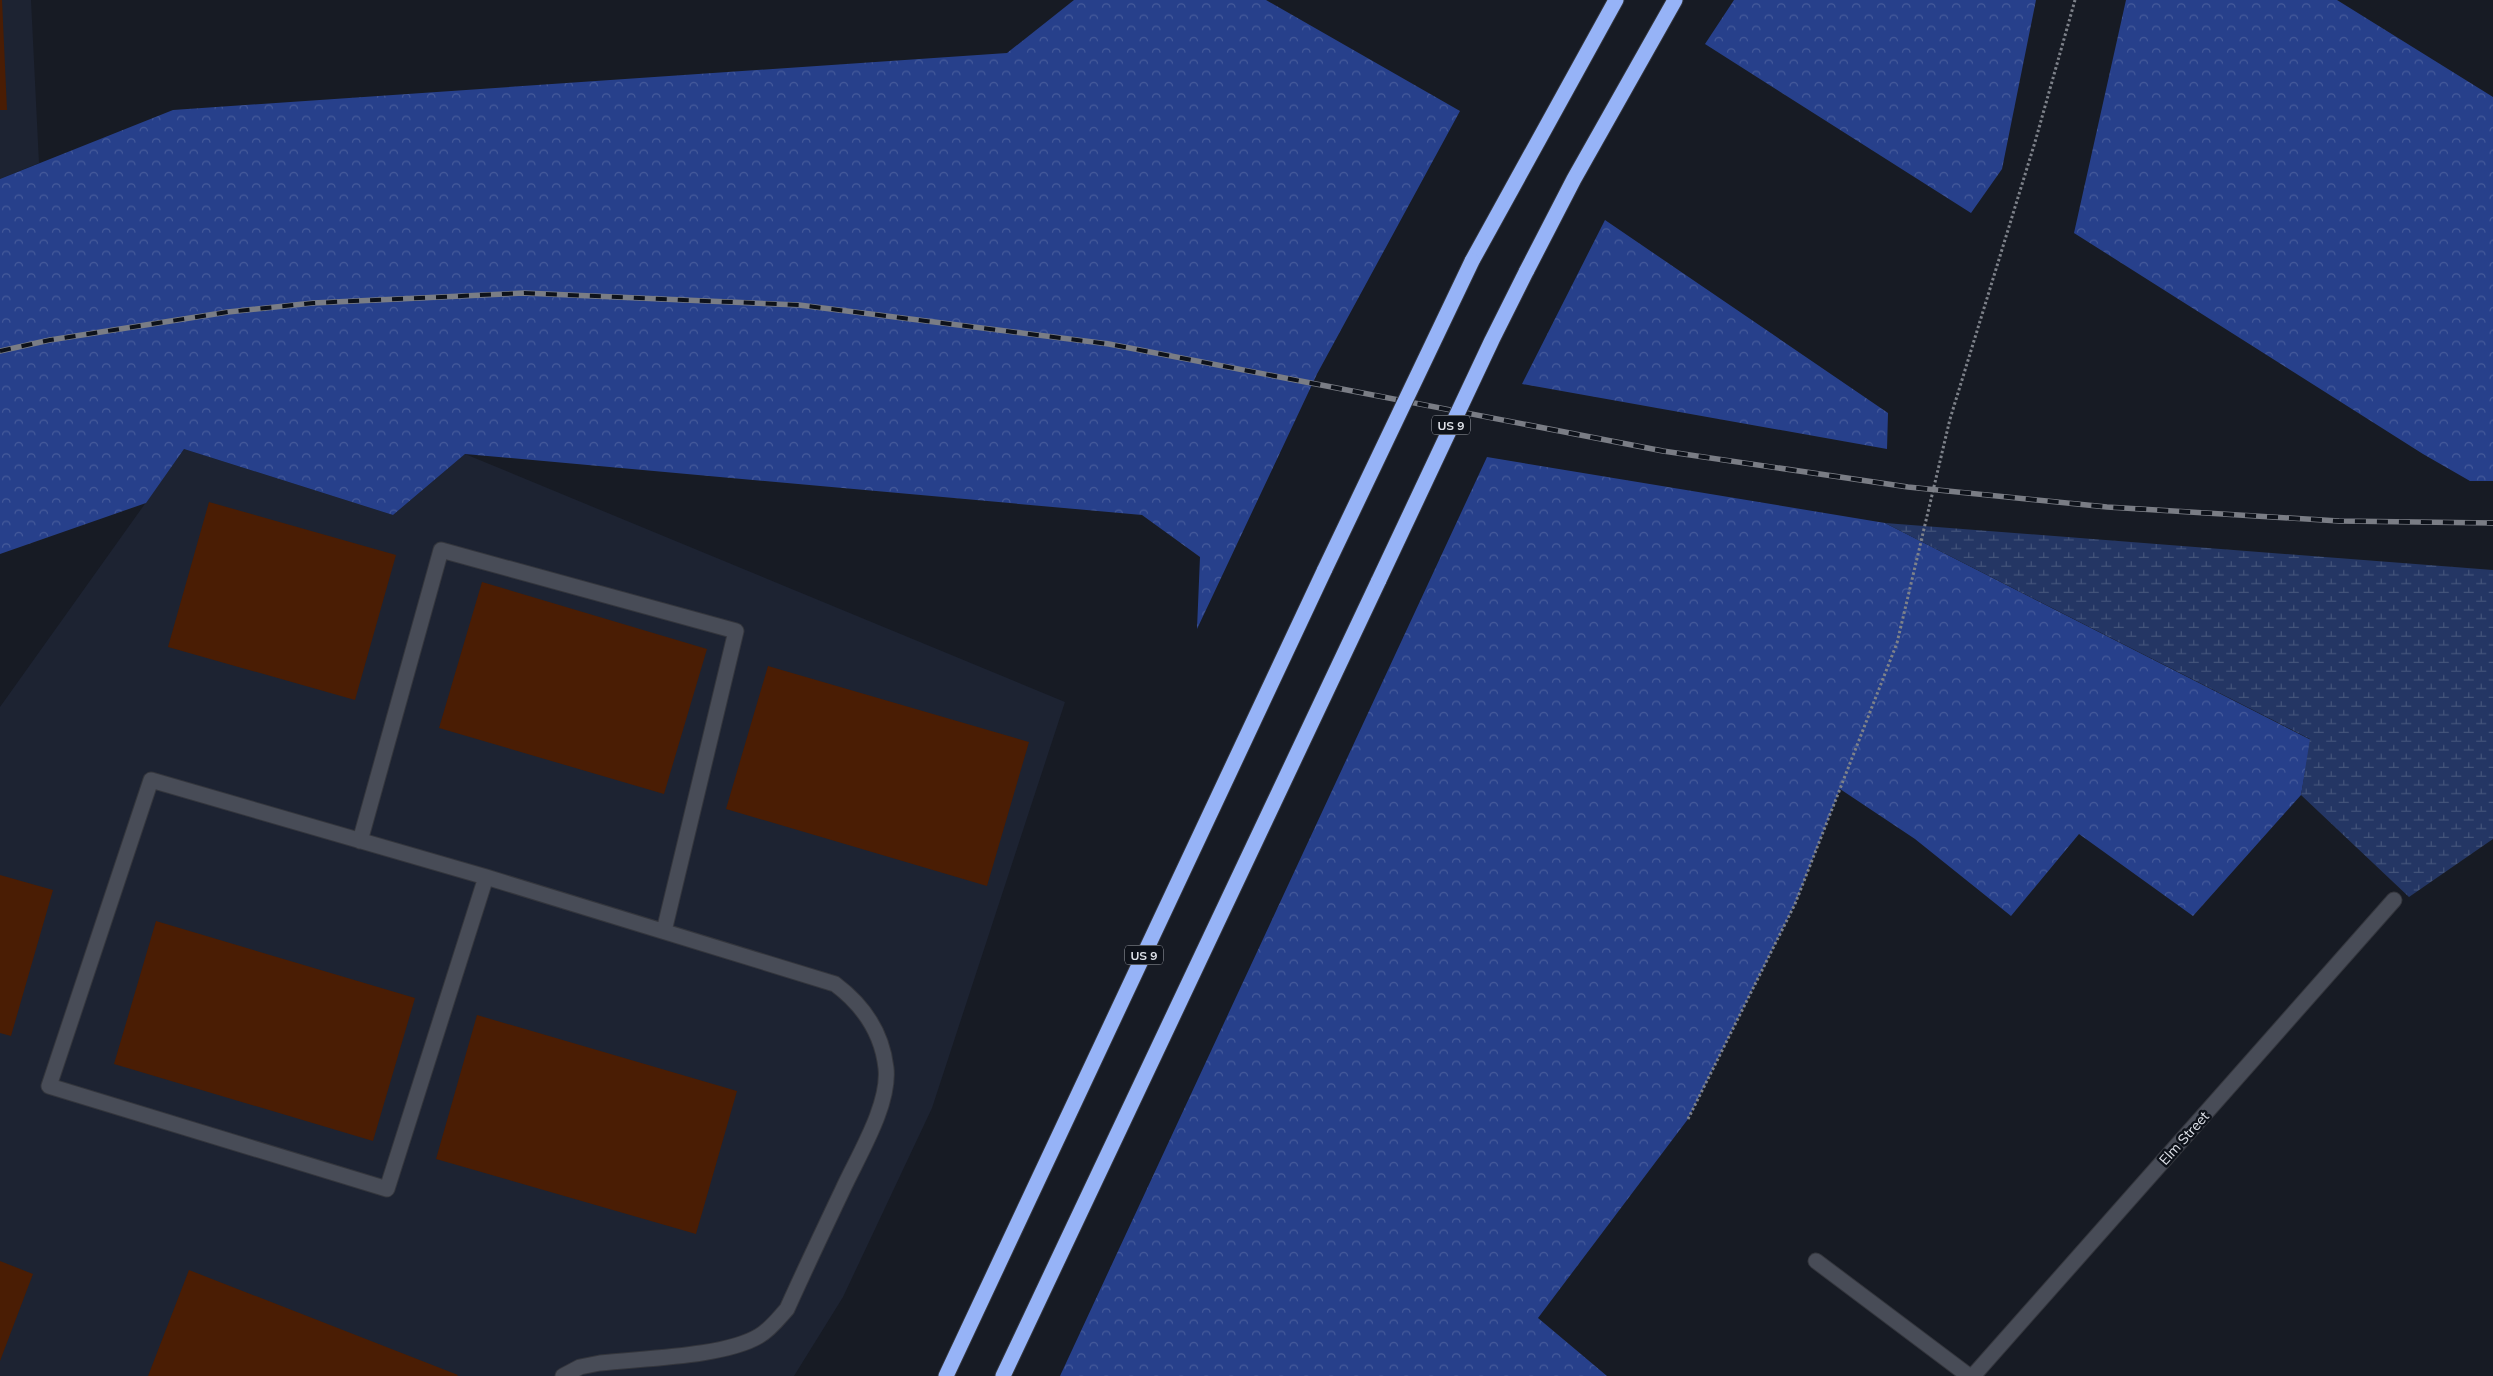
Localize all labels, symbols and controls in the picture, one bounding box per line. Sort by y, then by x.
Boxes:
road number: US 9 [1432,416,1470,434]
road number: US 9 [1125,946,1163,964]
street label: Elm Street [2155,1107,2213,1169]

